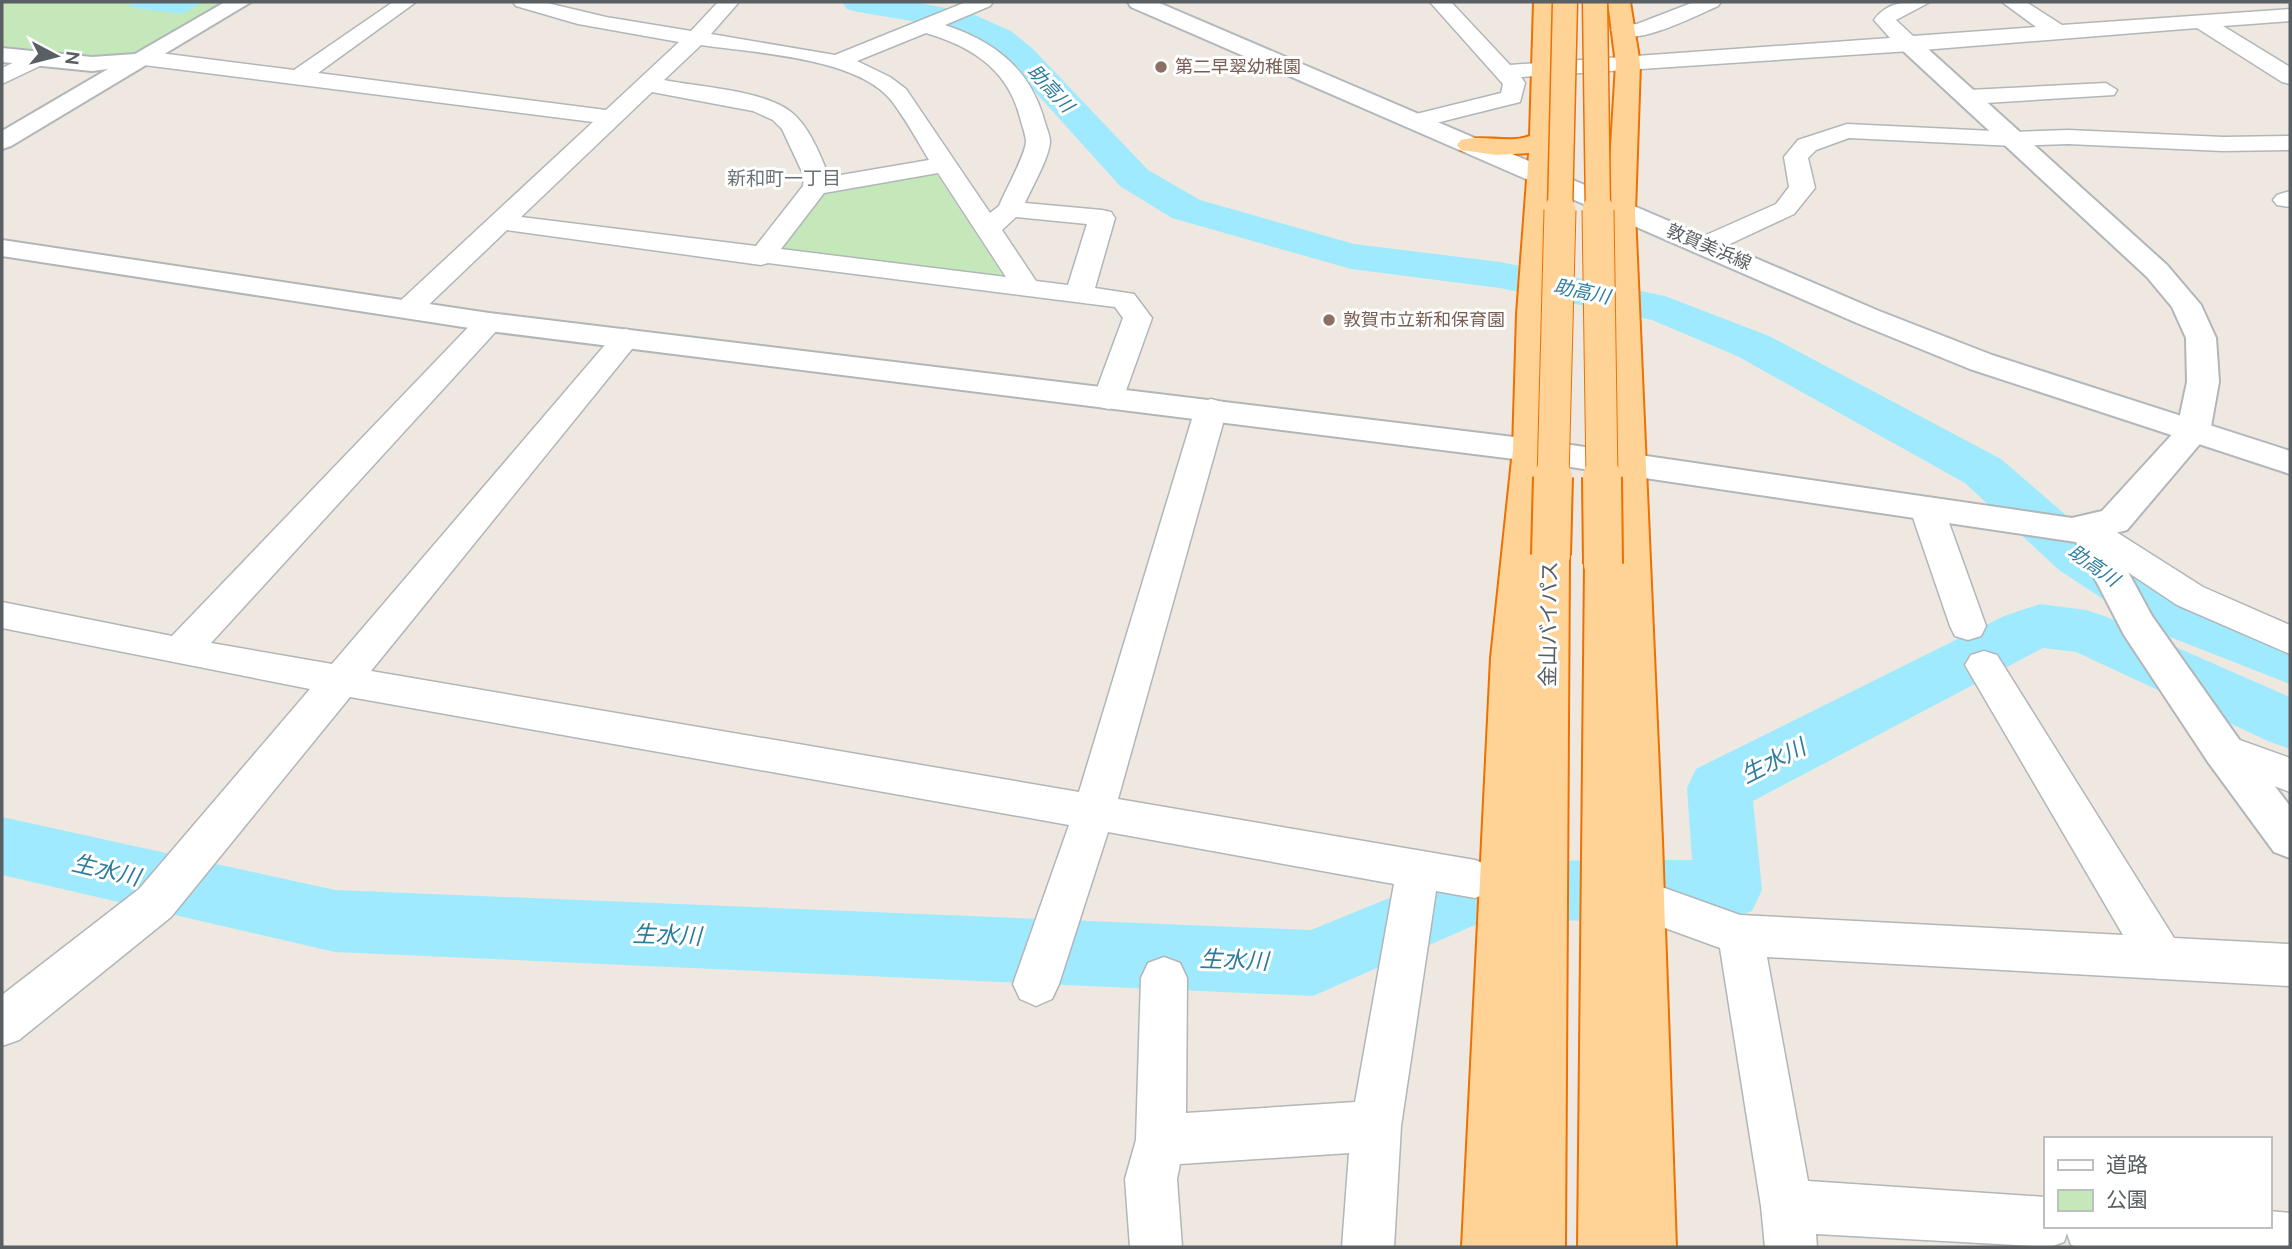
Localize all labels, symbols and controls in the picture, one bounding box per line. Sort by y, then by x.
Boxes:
north arrow [21,21,91,91]
text: N [61,50,85,66]
place label: 第二早翠幼稚園 [1175,56,1301,76]
marker: 第二早翠幼稚園 [1153,59,1169,75]
water label: 助高川 [1024,60,1080,118]
district label: 新和町一丁目 [727,167,841,189]
street label: 敦賀美浜線 [1664,219,1755,273]
water label: 助高川 [1552,274,1614,308]
place label: 敦賀市立新和保育園 [1343,309,1505,329]
marker: 敦賀市立新和保育園 [1321,312,1337,328]
water label: 助高川 [2064,540,2125,592]
street label: 金山バイパス [1535,561,1561,687]
water label: 生水川 [1736,732,1812,787]
water label: 生水川 [70,850,145,890]
water label: 生水川 [632,921,705,948]
water label: 生水川 [1199,946,1272,973]
legend [2044,1137,2271,1228]
text: 道路 [2106,1152,2148,1176]
text: 公園 [2106,1187,2148,1211]

